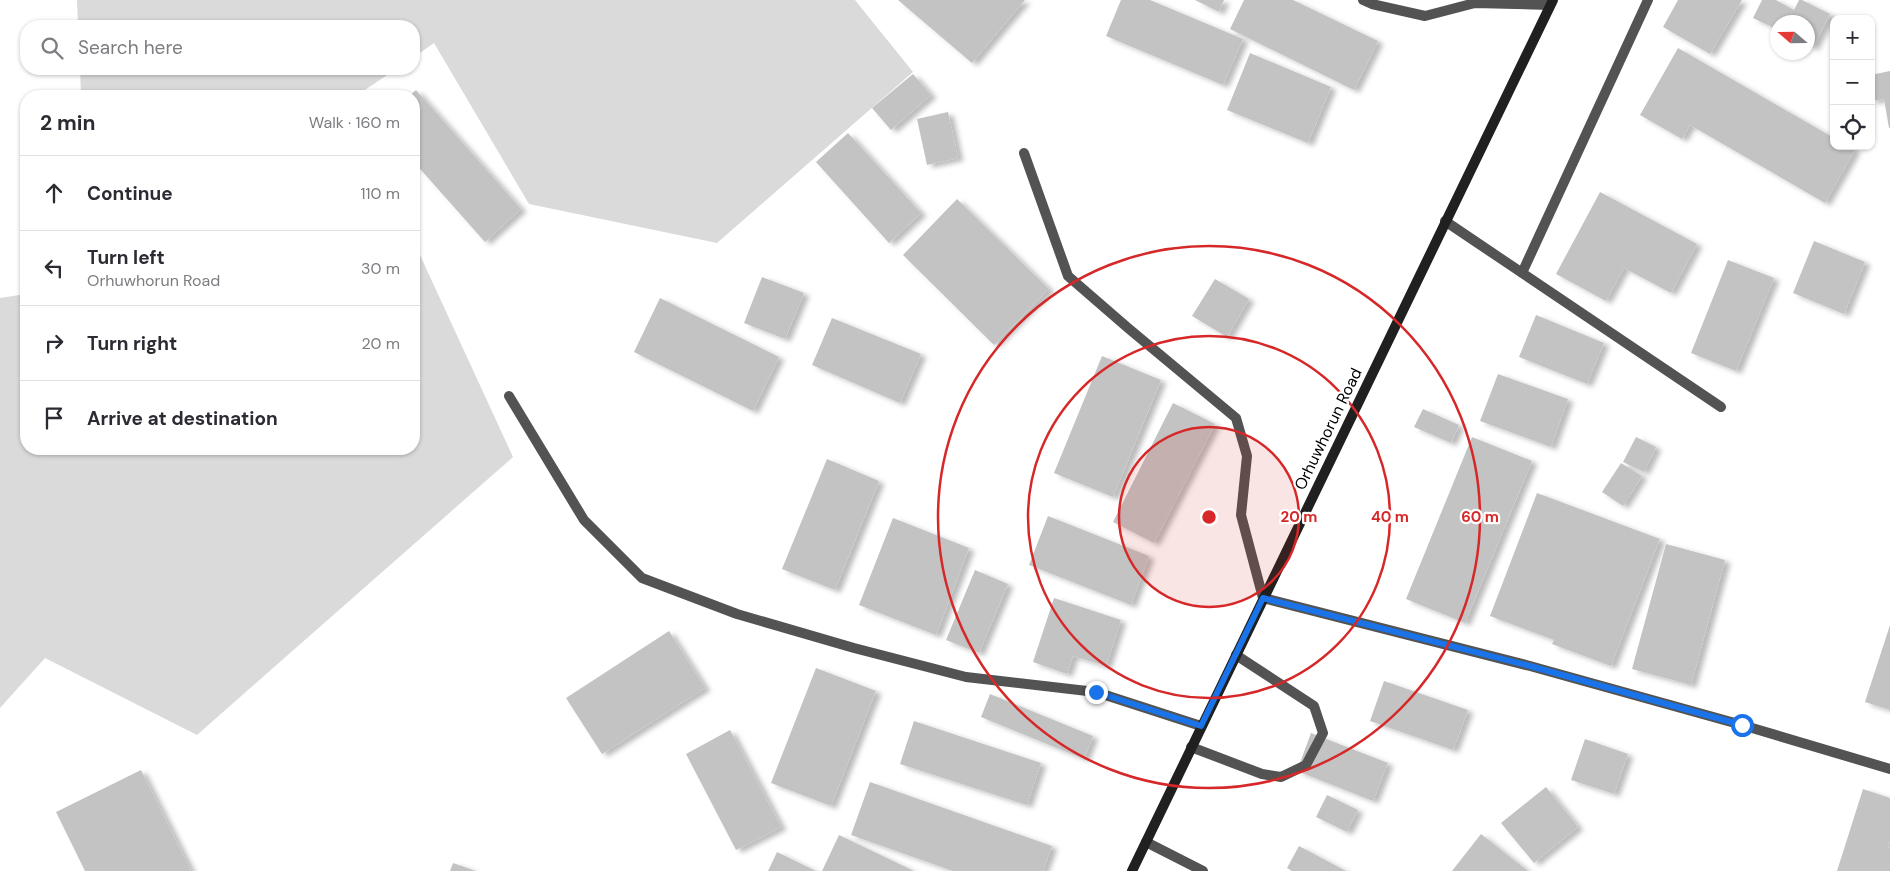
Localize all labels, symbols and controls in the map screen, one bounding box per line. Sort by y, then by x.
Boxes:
north arrow [1770,15,1815,60]
map controls [1830,15,1875,150]
button: + [1830,15,1875,60]
search box [20,20,420,75]
icon: search [38,34,66,62]
text: Search here [78,35,183,60]
button: − [1830,60,1875,105]
button: locate [1830,105,1875,150]
text: 2 min [40,109,96,137]
text: Walk · 160 m [309,112,400,133]
icon: ahead [40,179,68,207]
text: Continue [87,181,173,206]
text: 110 m [361,183,400,204]
text: Turn left [87,245,165,270]
icon: left [40,254,68,282]
text: 30 m [361,258,400,279]
text: Orhuwhorun Road [87,270,220,291]
icon: right [40,329,68,357]
text: Turn right [87,331,177,356]
text: 20 m [361,333,400,354]
street label: Orhuwhorun Road [1289,364,1367,494]
icon: arrive [40,404,68,432]
text: Arrive at destination [87,406,278,431]
text: 20 m [1281,507,1317,527]
text: 40 m [1371,507,1409,527]
text: 60 m [1461,507,1499,527]
centre of rings [1200,508,1218,526]
route end [1085,681,1108,704]
route start [1731,714,1754,737]

